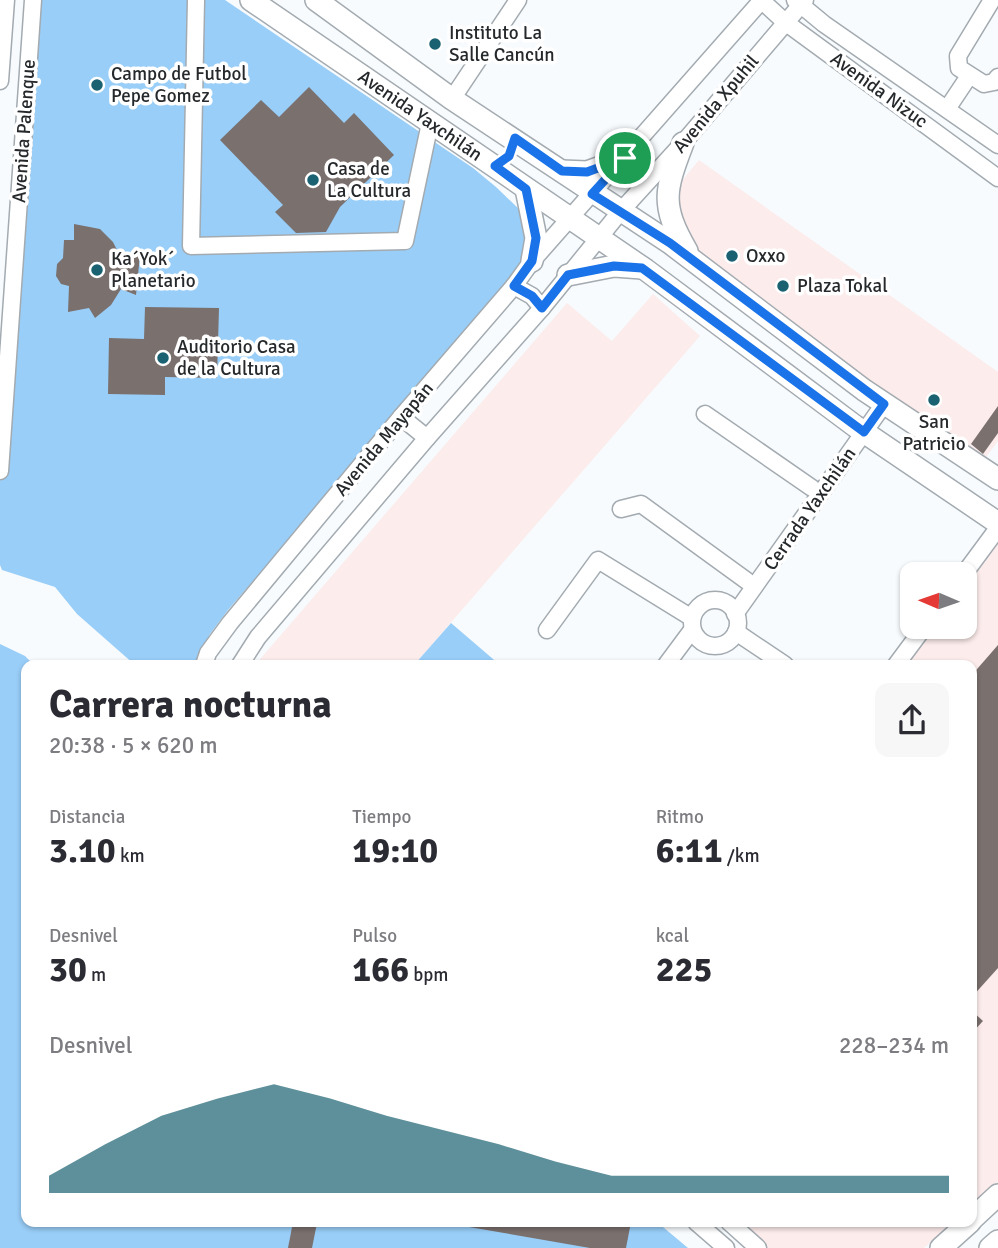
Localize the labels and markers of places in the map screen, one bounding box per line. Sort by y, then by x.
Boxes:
place label: Instituto La Salle Cancún [449,21,555,67]
marker: Instituto La Salle Cancún [427,36,443,52]
place label: Campo de Futbol Pepe Gomez [111,62,247,108]
marker: Campo de Futbol Pepe Gomez [89,77,105,93]
pin [595,128,655,188]
place label: Casa de La Cultura [327,157,411,203]
marker: Casa de La Cultura [305,172,321,188]
place label: Oxxo [746,244,785,268]
place label: Ka´Yok´ Planetario [111,247,196,293]
marker: Oxxo [724,248,740,264]
marker: Ka´Yok´ Planetario [89,262,105,278]
place label: Plaza Tokal [797,274,888,298]
marker: Plaza Tokal [775,278,791,294]
place label: Auditorio Casa de la Cultura [177,335,296,381]
marker: Auditorio Casa de la Cultura [155,350,171,366]
marker: San Patricio [926,392,942,408]
place label: San Patricio [902,410,966,456]

